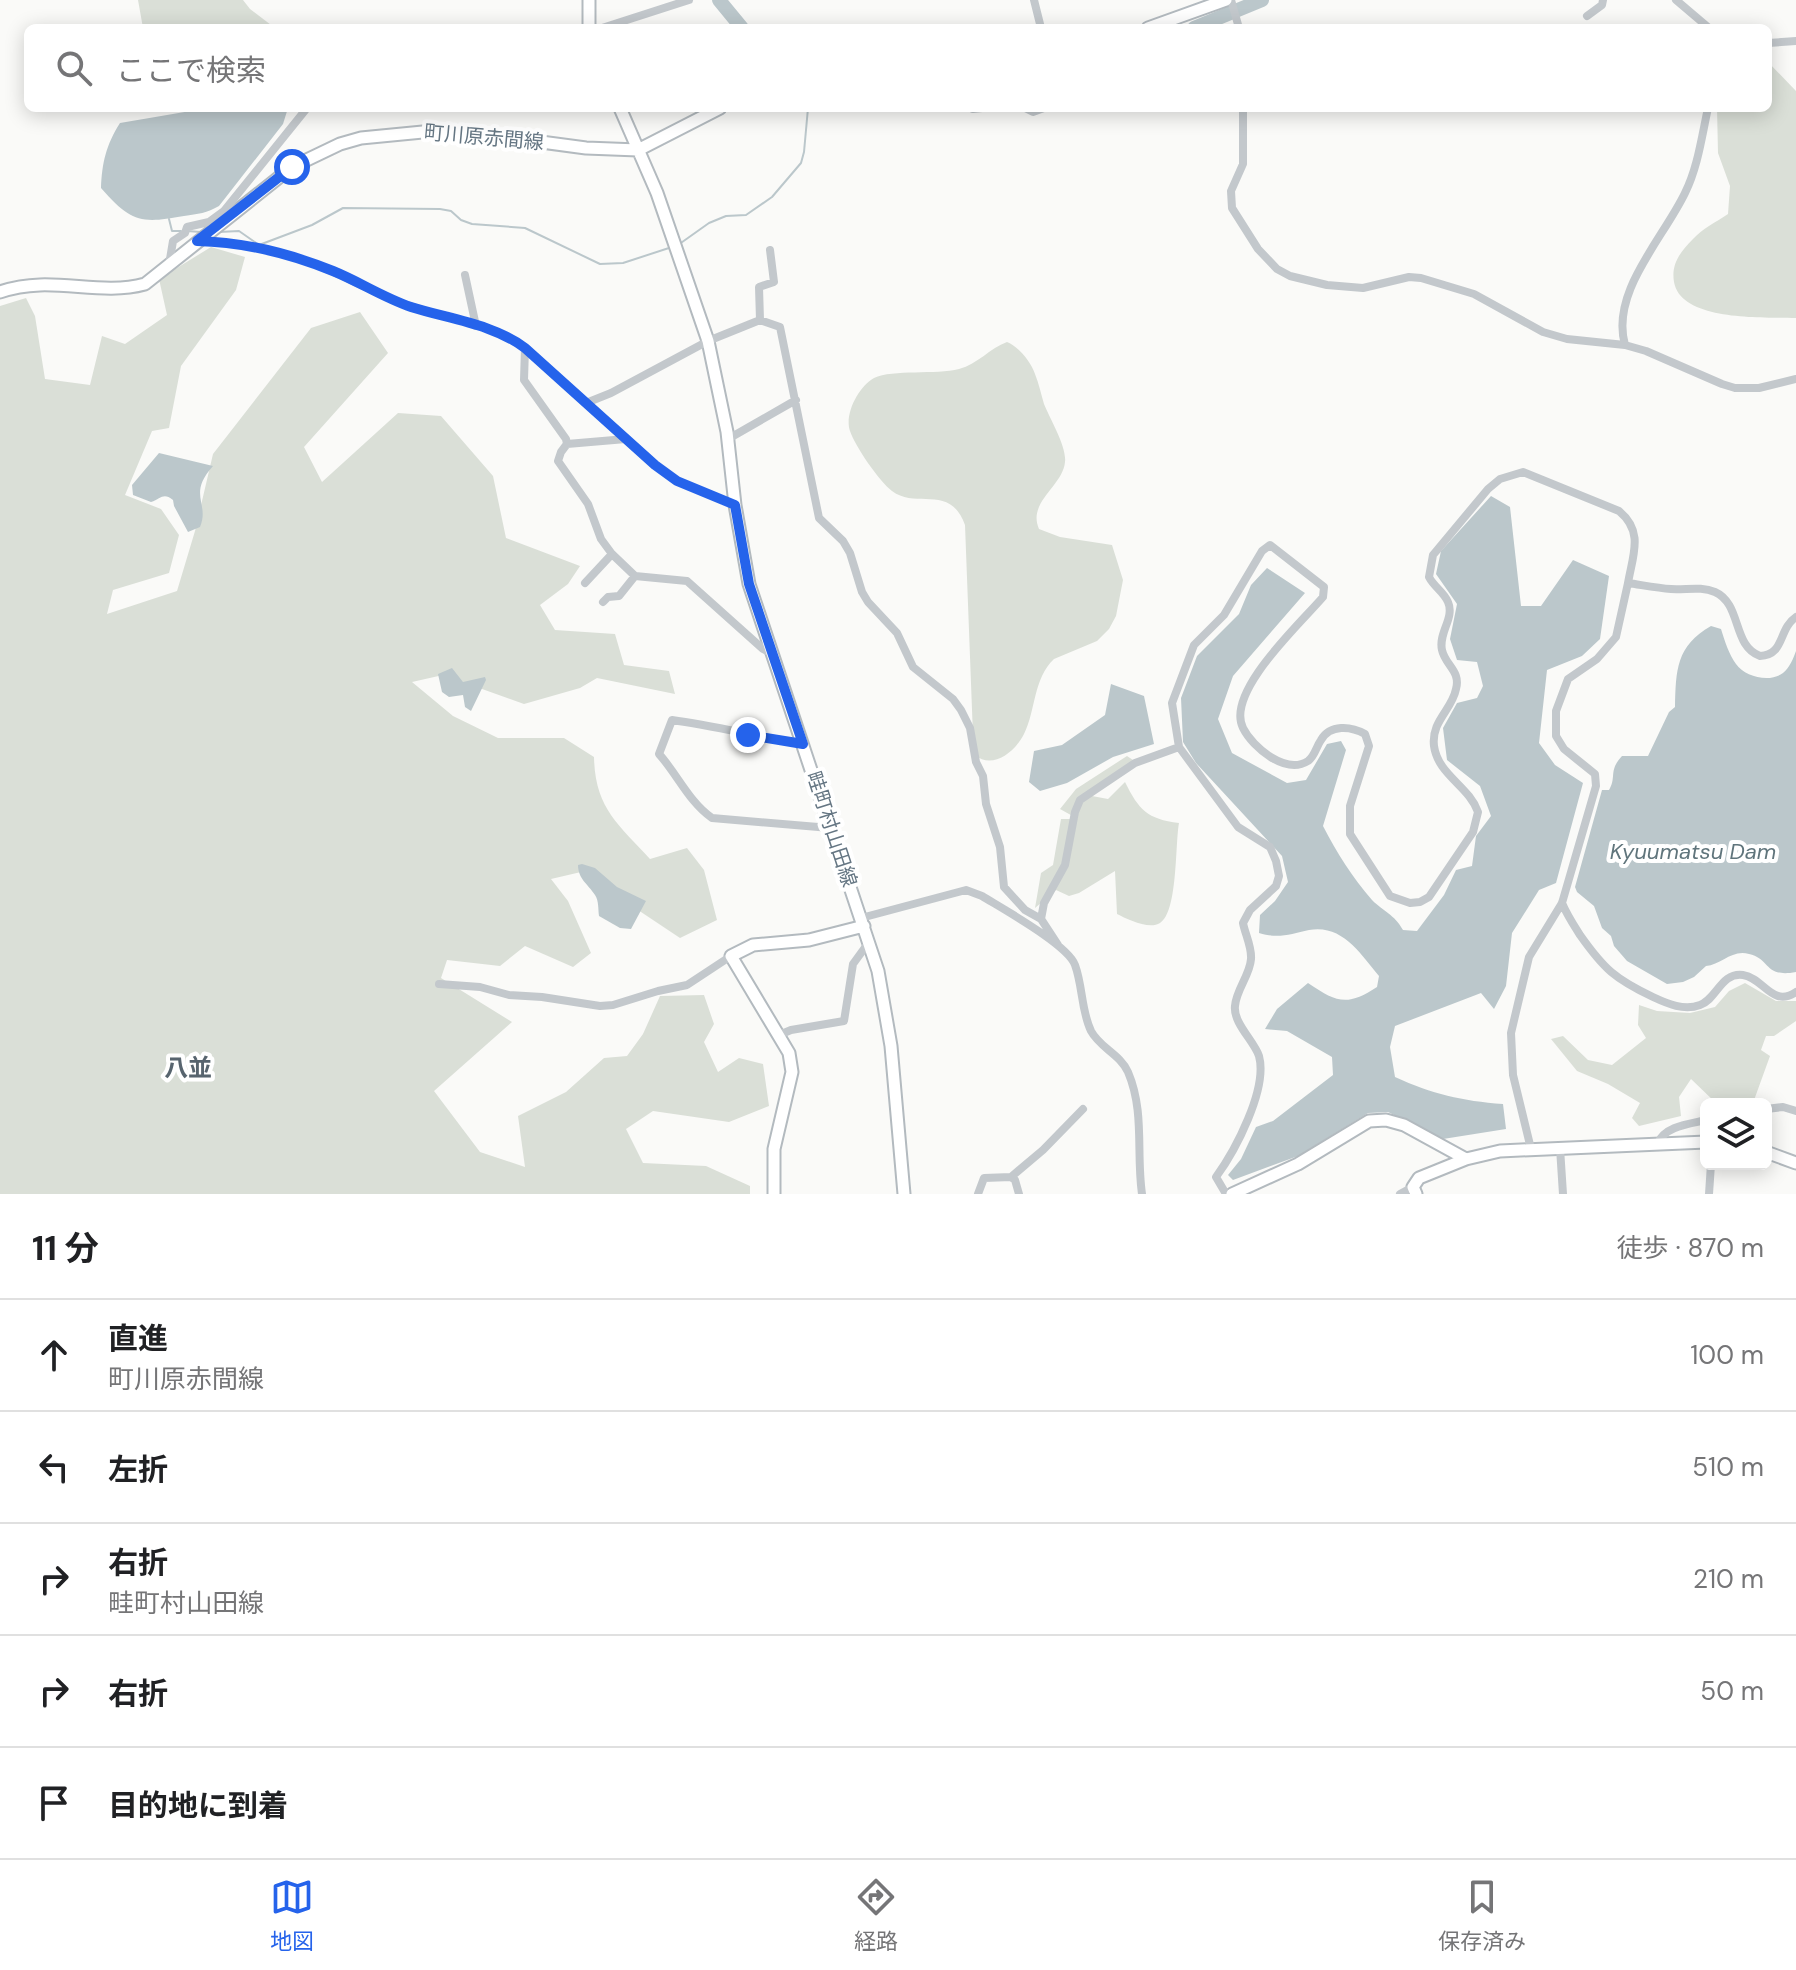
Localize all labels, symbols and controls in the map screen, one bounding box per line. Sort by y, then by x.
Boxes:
search box [24,24,1772,112]
icon: search [52,46,96,90]
text: ここで検索 [116,51,266,90]
street label: 町川原赤間線 [423,119,545,155]
route start [274,149,310,185]
route end [730,717,766,753]
street label: 畦町村山田線 [801,768,863,890]
water label: Kyuumatsu Dam [1610,837,1776,866]
district label: 八並 [164,1052,212,1083]
map controls [1700,1098,1772,1170]
button: layers [1700,1098,1772,1170]
text: 11 分 [32,1226,99,1271]
text: 徒歩 · 870 m [1617,1231,1764,1265]
text: 直進 [108,1319,168,1358]
icon: ahead [32,1333,76,1377]
text: 100 m [1690,1338,1764,1372]
text: 町川原赤間線 [108,1362,264,1396]
icon: left [32,1445,76,1489]
text: 左折 [108,1450,168,1489]
text: 510 m [1692,1450,1764,1484]
text: 右折 [108,1543,168,1582]
icon: right [32,1557,76,1601]
text: 210 m [1693,1562,1764,1596]
text: 畦町村山田線 [108,1586,264,1620]
icon: right [32,1669,76,1713]
text: 右折 [108,1674,168,1713]
text: 50 m [1700,1674,1764,1708]
icon: arrive [32,1781,76,1825]
text: 目的地に到着 [108,1786,288,1825]
tab: 地図 [270,1875,314,1956]
tab: 経路 [854,1875,898,1956]
tab: 保存済み [1438,1875,1526,1956]

